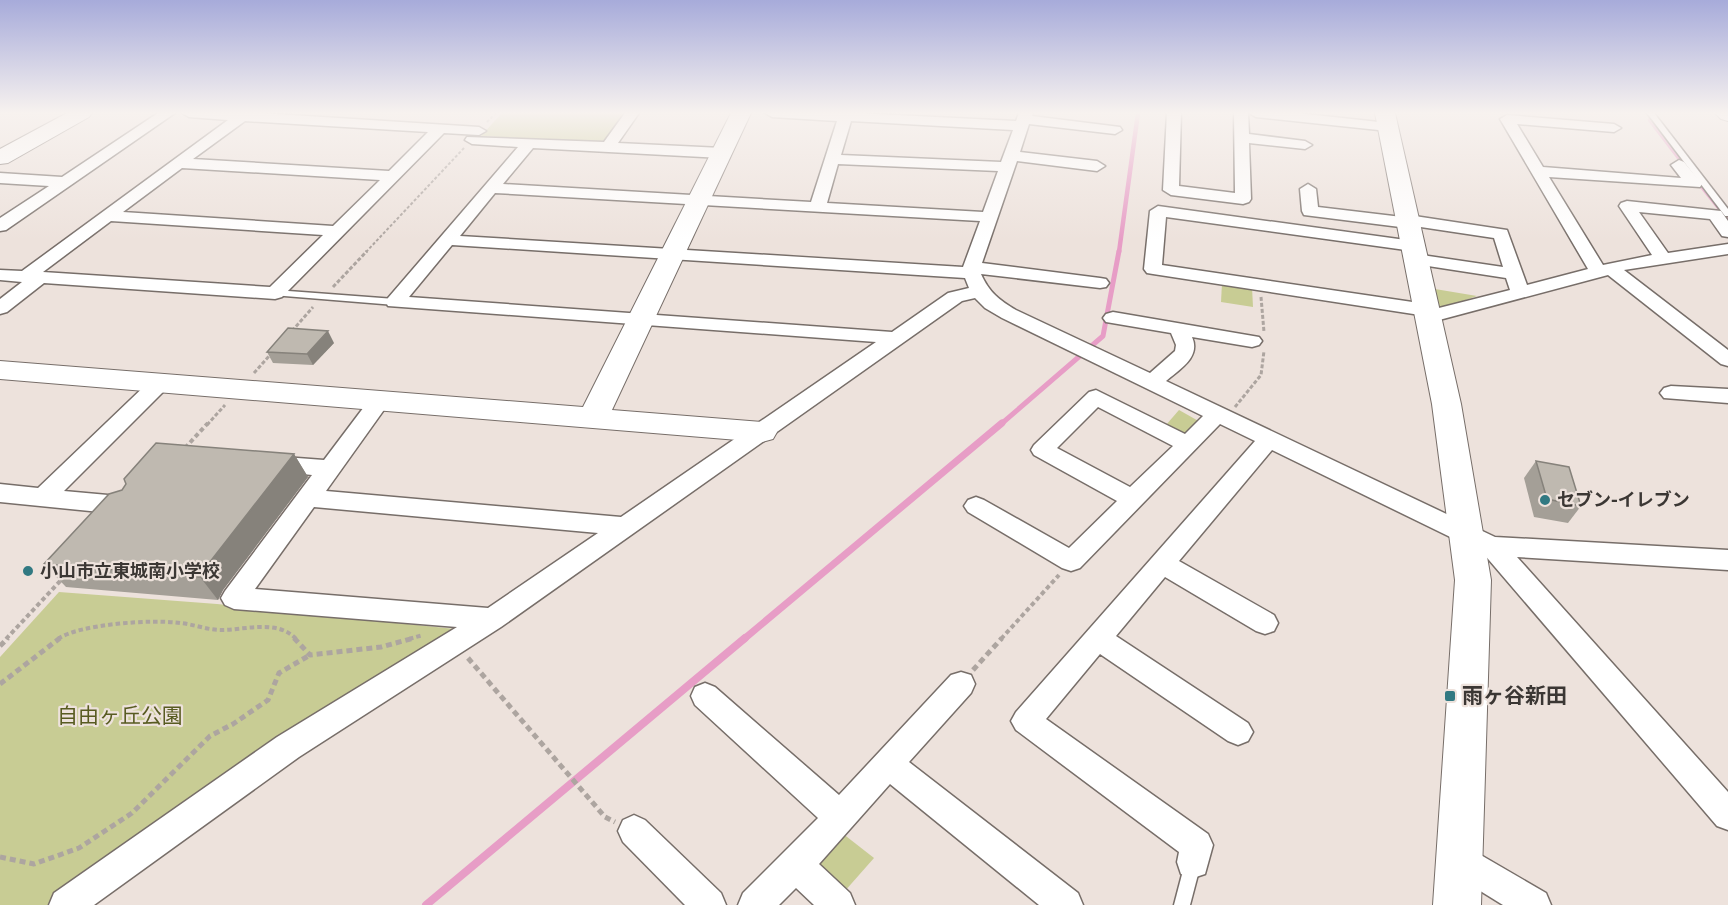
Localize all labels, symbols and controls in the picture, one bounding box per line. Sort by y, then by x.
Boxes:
place label: セブン-イレブン [1557,489,1690,511]
marker: セブン-イレブン [1538,493,1552,507]
place label: 小山市立東城南小学校 [40,560,220,582]
marker: 小山市立東城南小学校 [21,564,35,578]
place label: 雨ヶ谷新田 [1462,683,1567,709]
marker: 雨ヶ谷新田 [1443,689,1457,703]
park label: 自由ヶ丘公園 [57,703,183,729]

